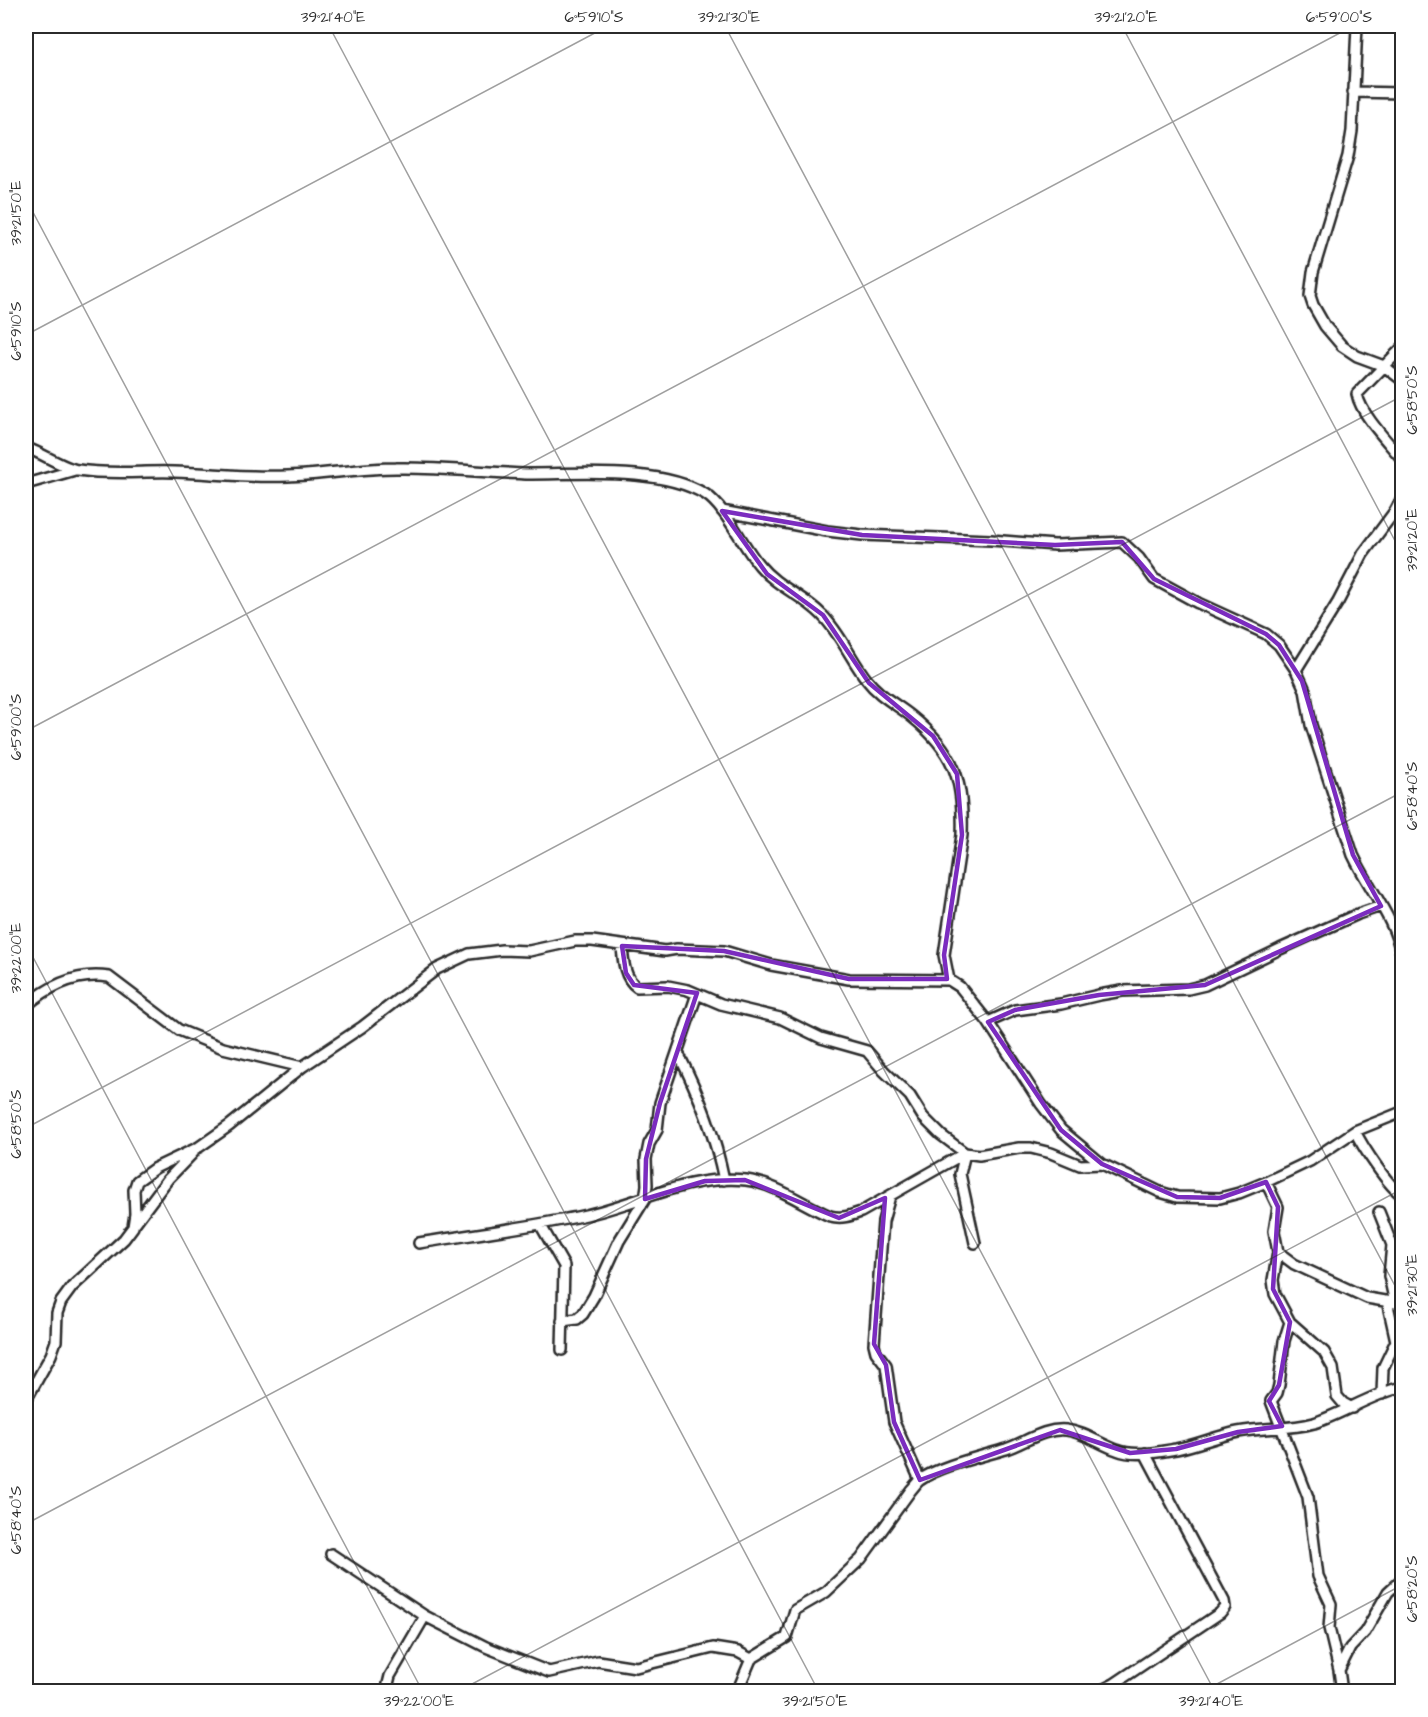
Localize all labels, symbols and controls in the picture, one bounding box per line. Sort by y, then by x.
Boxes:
text: 39°21'40"E [301,7,365,28]
text: 6°59'10"S [565,7,624,28]
text: 39°21'30"E [698,7,760,28]
text: 39°21'20"E [1095,7,1158,28]
text: 6°59'00"S [1306,7,1373,28]
text: 39°21'50"E [6,180,27,245]
text: 6°59'10"S [6,301,27,360]
text: 6°58'50"S [1402,365,1423,434]
text: 39°21'20"E [1402,508,1423,571]
text: 6°59'00"S [6,693,27,760]
text: 6°58'40"S [1402,761,1423,830]
text: 39°22'00"E [6,923,27,993]
text: 6°58'50"S [6,1089,27,1158]
text: 39°21'30"E [1402,1254,1423,1316]
text: 6°58'40"S [6,1485,27,1554]
text: 6°58'20"S [1402,1555,1423,1622]
text: 39°22'00"E [384,1691,454,1712]
text: 39°21'50"E [783,1691,848,1712]
text: 39°21'40"E [1179,1691,1243,1712]

